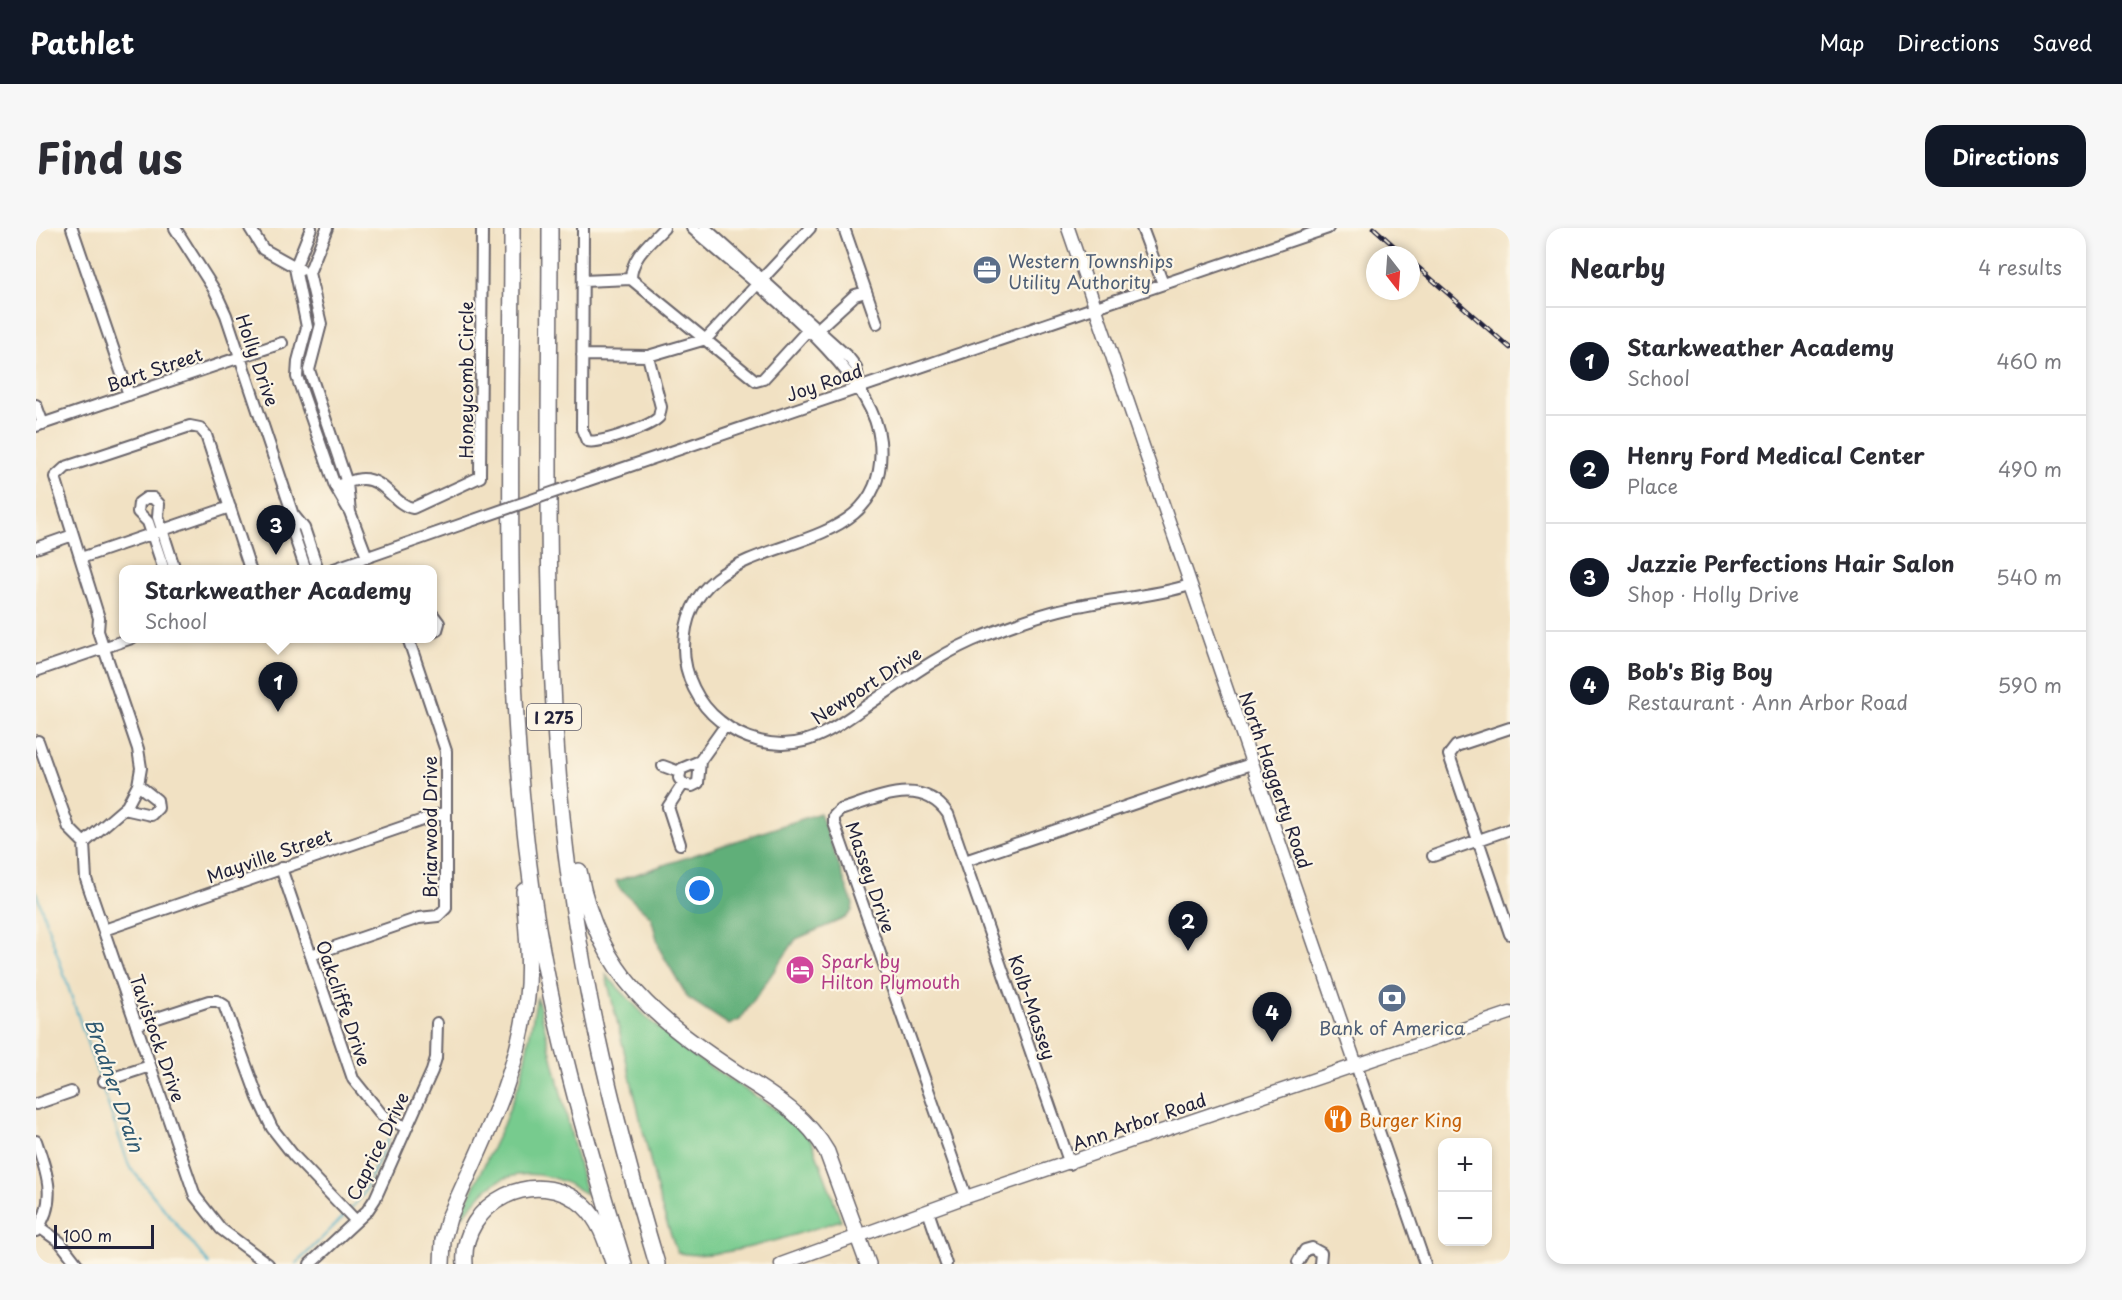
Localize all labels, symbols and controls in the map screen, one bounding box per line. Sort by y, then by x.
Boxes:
text: Pathlet [30,21,134,64]
text: Map [1819,26,1864,58]
text: Directions [1897,26,1999,58]
text: Saved [2032,26,2092,58]
text: Find us [36,125,183,188]
button: Directions [1925,125,2086,187]
north arrow [1366,246,1420,300]
place label: Western Townships Utility Authority [1008,247,1173,295]
text: Nearby [1570,248,1665,287]
text: 4 results [1978,252,2062,282]
office icon: Western Townships Utility Authority [971,254,1003,286]
street label: Honeycomb Circle [452,301,479,459]
street label: Holly Drive [230,310,286,410]
text: Starkweather Academy [1627,330,1894,363]
street label: Bart Street [102,340,206,398]
text: 1 [1585,346,1594,376]
text: 460 m [1996,346,2062,376]
street label: Joy Road [782,356,866,408]
text: School [1627,363,1690,393]
text: Henry Ford Medical Center [1627,438,1925,471]
text: 2 [1582,454,1597,484]
text: 490 m [1998,454,2062,484]
text: Place [1627,471,1678,501]
pin: 3 [256,506,296,555]
text: Jazzie Perfections Hair Salon [1627,546,1955,579]
text: 3 [1583,562,1596,592]
text: 540 m [1996,562,2062,592]
popup [119,565,437,643]
text: Starkweather Academy [144,573,412,606]
text: Shop · Holly Drive [1627,579,1799,609]
text: School [144,606,207,636]
street label: Newport Drive [806,639,926,731]
text: Bob's Big Boy [1627,654,1773,687]
pin: 1 [258,662,298,712]
text: 4 [1583,670,1596,700]
text: 590 m [1998,670,2062,700]
text: Restaurant · Ann Arbor Road [1627,687,1908,717]
street label: North Haggerty Road [1233,688,1319,872]
road number: I 275 [527,704,581,730]
street label: Briarwood Drive [416,756,443,898]
street label: Massey Drive [839,818,903,936]
street label: Mayville Street [203,821,335,889]
your location [685,876,714,905]
pin: 2 [1168,902,1208,951]
street label: Oakcliffe Drive [310,936,378,1070]
place label: Spark by Hilton Plymouth [821,947,960,995]
street label: Kolb-Massey [1002,951,1064,1063]
hotel icon: Spark by Hilton Plymouth [784,954,816,986]
street label: Tavistock Drive [124,970,192,1106]
bank icon: Bank of America [1376,982,1408,1014]
pin: 4 [1252,992,1292,1042]
water label: Bradner Drain [78,1014,152,1157]
place label: Bank of America [1319,1014,1466,1041]
street label: Ann Arbor Road [1068,1085,1210,1157]
street label: Caprice Drive [339,1087,415,1205]
restaurant icon: Burger King [1322,1103,1354,1135]
place label: Burger King [1359,1106,1462,1133]
map controls [1438,1138,1492,1246]
button: + [1438,1138,1492,1192]
button: − [1438,1192,1492,1246]
scale bar [54,1222,154,1250]
text: 100 m [63,1223,112,1247]

